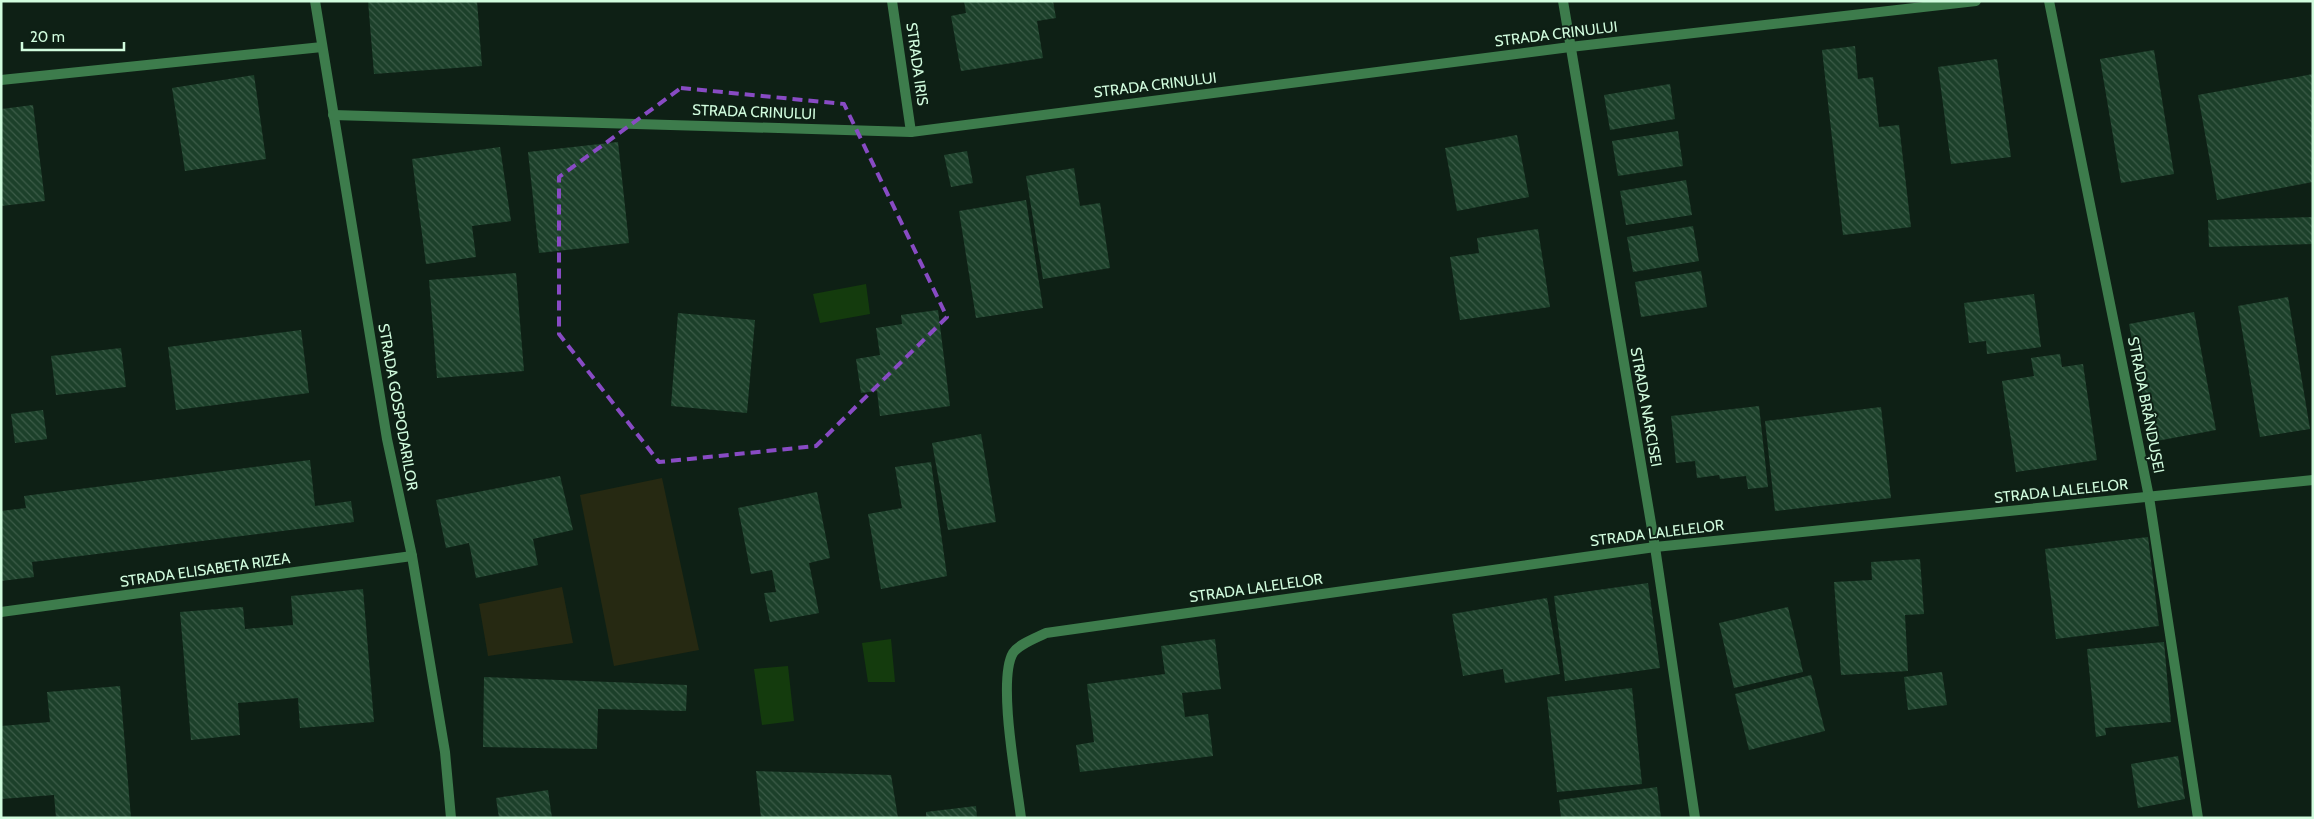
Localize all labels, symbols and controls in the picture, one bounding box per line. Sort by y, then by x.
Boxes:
street label: STRADA CRINULUI [1493,18,1619,50]
scale bar [22,20,125,52]
street label: STRADA IRIS [902,21,932,107]
text: 20 m [30,28,65,46]
street label: STRADA CRINULUI [1092,69,1218,101]
street label: STRADA CRINULUI [692,101,816,123]
street label: STRADA GOSPODARILOR [374,322,422,492]
street label: STRADA BRÂNDUȘEI [2123,335,2169,475]
street label: STRADA NARCISEI [1627,346,1665,468]
street label: STRADA LALELELOR [1993,475,2129,507]
street label: STRADA LALELELOR [1589,516,1725,550]
street label: STRADA ELISABETA RIZEA [119,549,292,591]
street label: STRADA LALELELOR [1188,570,1324,606]

